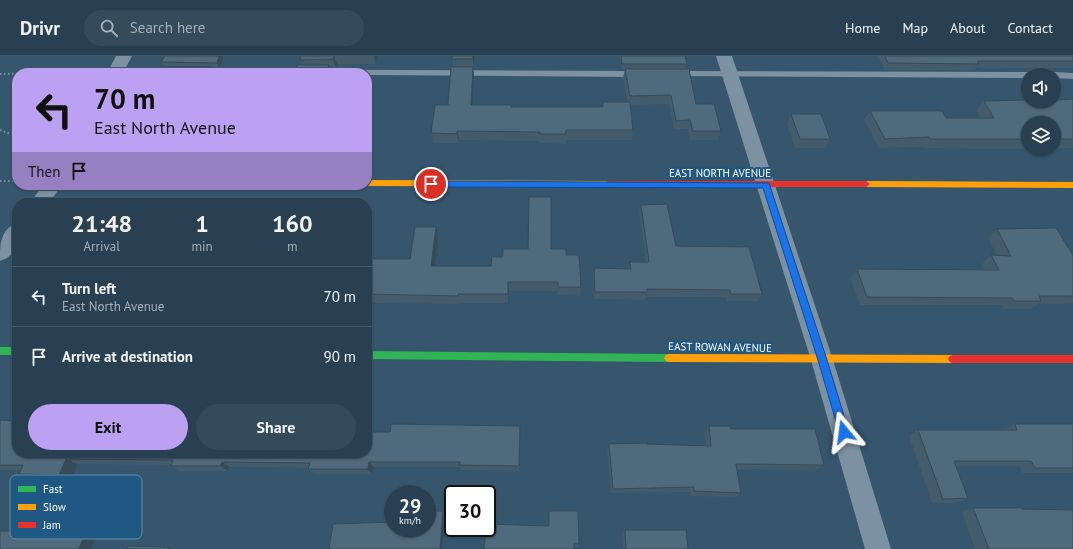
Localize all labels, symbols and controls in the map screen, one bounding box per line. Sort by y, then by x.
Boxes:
search box [84,10,364,46]
text: Drivr [20,16,60,40]
icon: search [98,17,120,39]
text: Search here [130,18,205,37]
text: Home [845,19,880,37]
text: Map [902,19,928,37]
text: About [950,19,986,37]
text: Contact [1008,19,1053,37]
map controls [1021,68,1061,156]
button: sound [1021,68,1061,108]
text: 70 m [94,80,155,117]
icon: left [28,84,80,136]
text: East North Avenue [94,116,236,139]
button: layers [1021,116,1061,156]
icon: arrive [68,160,90,182]
text: Then [28,162,60,181]
street label: EAST NORTH AVENUE [669,166,771,180]
pin [414,167,448,201]
icon: arrive [420,173,442,195]
text: 21:48 [71,208,132,239]
text: 1 [195,208,209,239]
text: 160 [272,208,313,239]
text: Arrival [84,238,120,255]
text: min [191,238,213,255]
text: m [287,238,298,255]
text: Turn left [62,279,116,298]
icon: left [28,286,50,308]
text: 70 m [323,287,356,306]
text: East North Avenue [62,298,164,315]
street label: EAST ROWAN AVENUE [668,339,772,355]
icon: arrive [28,346,50,368]
text: Arrive at destination [62,347,193,366]
text: 90 m [323,347,356,366]
button: Exit [28,404,188,450]
button: Share [196,404,356,450]
position arrow [823,411,865,453]
legend [10,475,142,539]
text: Fast [43,482,63,496]
speed limit sign: 30 [444,485,496,537]
text: 29 [399,493,421,519]
text: Slow [43,500,66,514]
text: km/h [399,514,421,527]
text: Jam [42,518,61,532]

